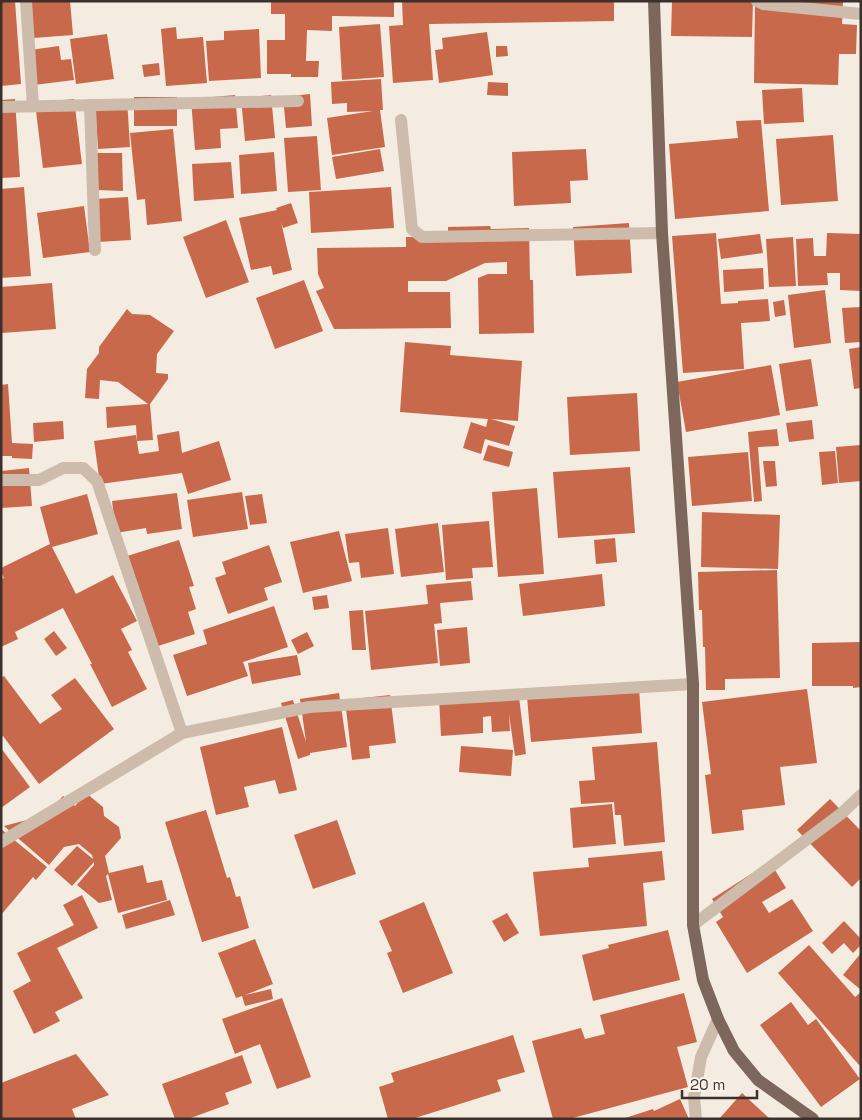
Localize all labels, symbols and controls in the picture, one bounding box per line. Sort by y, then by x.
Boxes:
scale bar [682,1068,757,1100]
text: 20 m [690,1075,725,1094]

